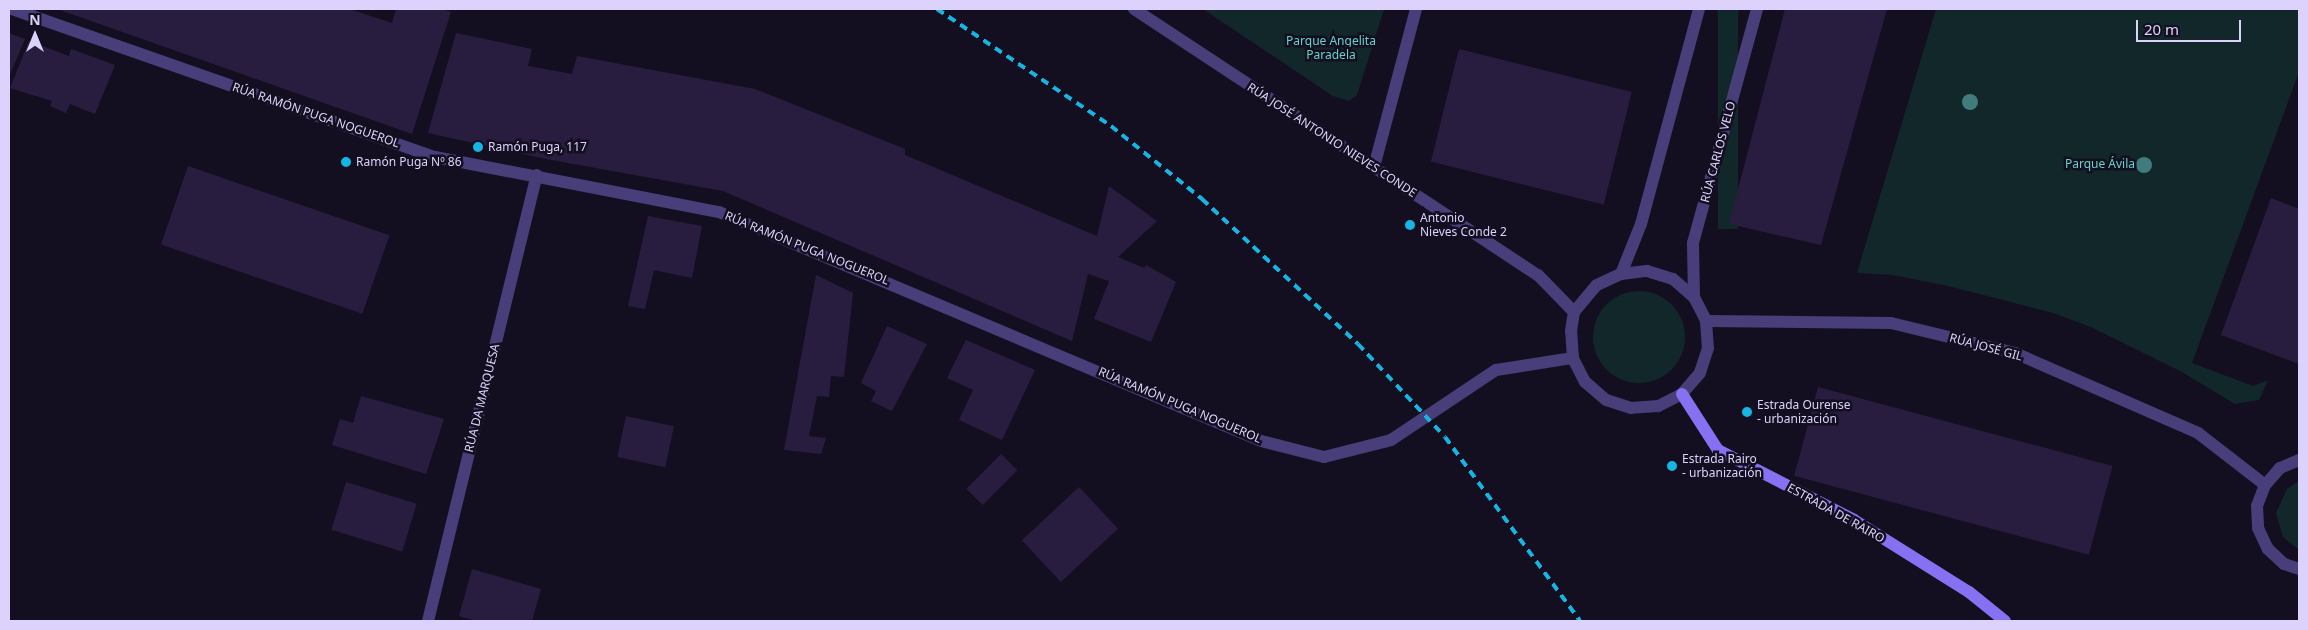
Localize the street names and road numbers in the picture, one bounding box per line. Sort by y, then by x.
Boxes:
street label: RÚA RAMÓN PUGA NOGUEROL [231,80,401,150]
street label: RÚA JOSÉ ANTONIO NIEVES CONDE [1245,80,1419,200]
street label: RÚA CARLOS VELO [1698,100,1738,204]
street label: RÚA RAMÓN PUGA NOGUEROL [723,208,891,288]
street label: RÚA JOSÉ GIL [1948,330,2024,364]
street label: RÚA DA MARQUESA [462,342,502,454]
street label: RÚA RAMÓN PUGA NOGUEROL [1096,364,1264,446]
street label: ESTRADA DE RAIRO [1785,480,1887,546]

